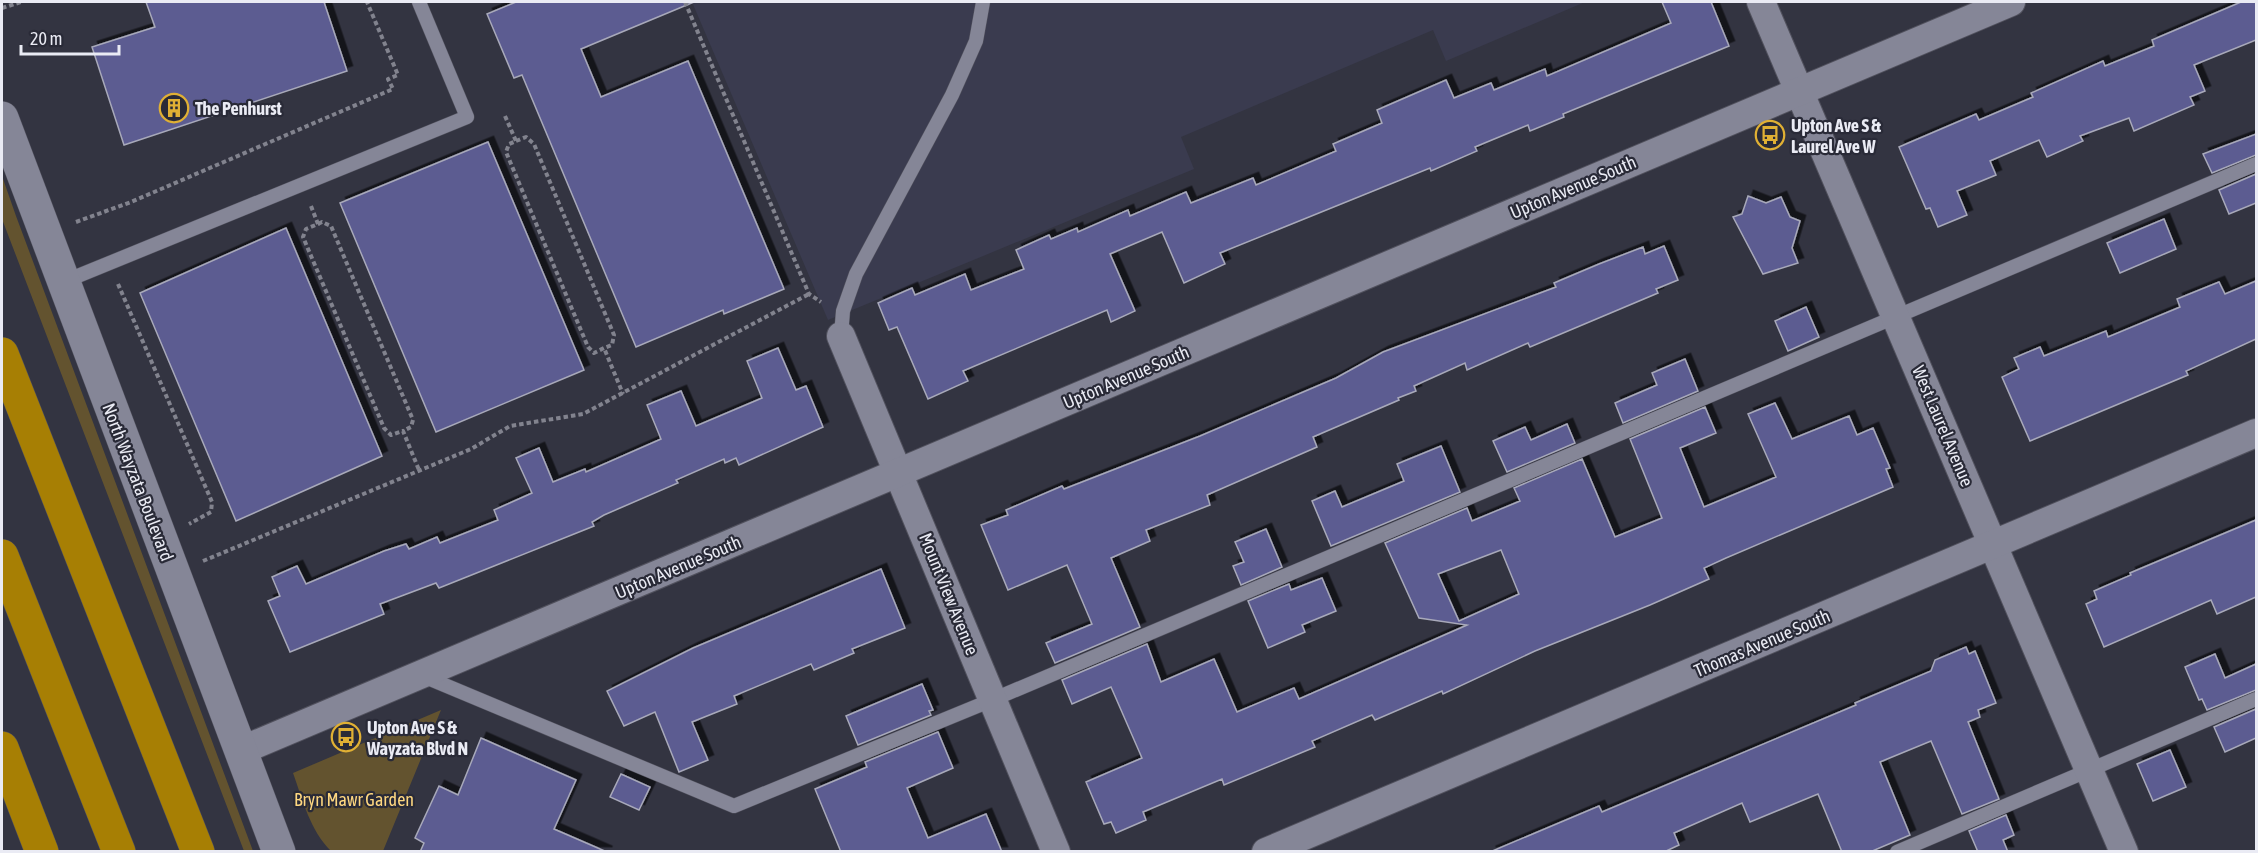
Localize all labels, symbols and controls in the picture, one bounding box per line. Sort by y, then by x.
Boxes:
scale bar [21,18,118,56]
text: 20 m [30,28,62,49]
building icon: The Penhurst [158,92,190,124]
place label: The Penhurst [195,98,283,119]
place label: Upton Ave S & Laurel Ave W [1791,115,1882,157]
bus stop icon: Upton Ave S & Laurel Ave W [1754,119,1786,151]
street label: Upton Avenue South [1507,151,1639,223]
street label: Upton Avenue South [1060,341,1192,413]
street label: West Laurel Avenue [1908,362,1978,490]
street label: North Wayzata Boulevard [98,400,178,564]
street label: Mount View Avenue [915,530,983,658]
street label: Upton Avenue South [612,531,744,603]
street label: Thomas Avenue South [1691,605,1833,681]
place label: Upton Ave S & Wayzata Blvd N [366,717,468,759]
bus stop icon: Upton Ave S & Wayzata Blvd N [330,721,362,753]
park label: Bryn Mawr Garden [294,789,414,810]

